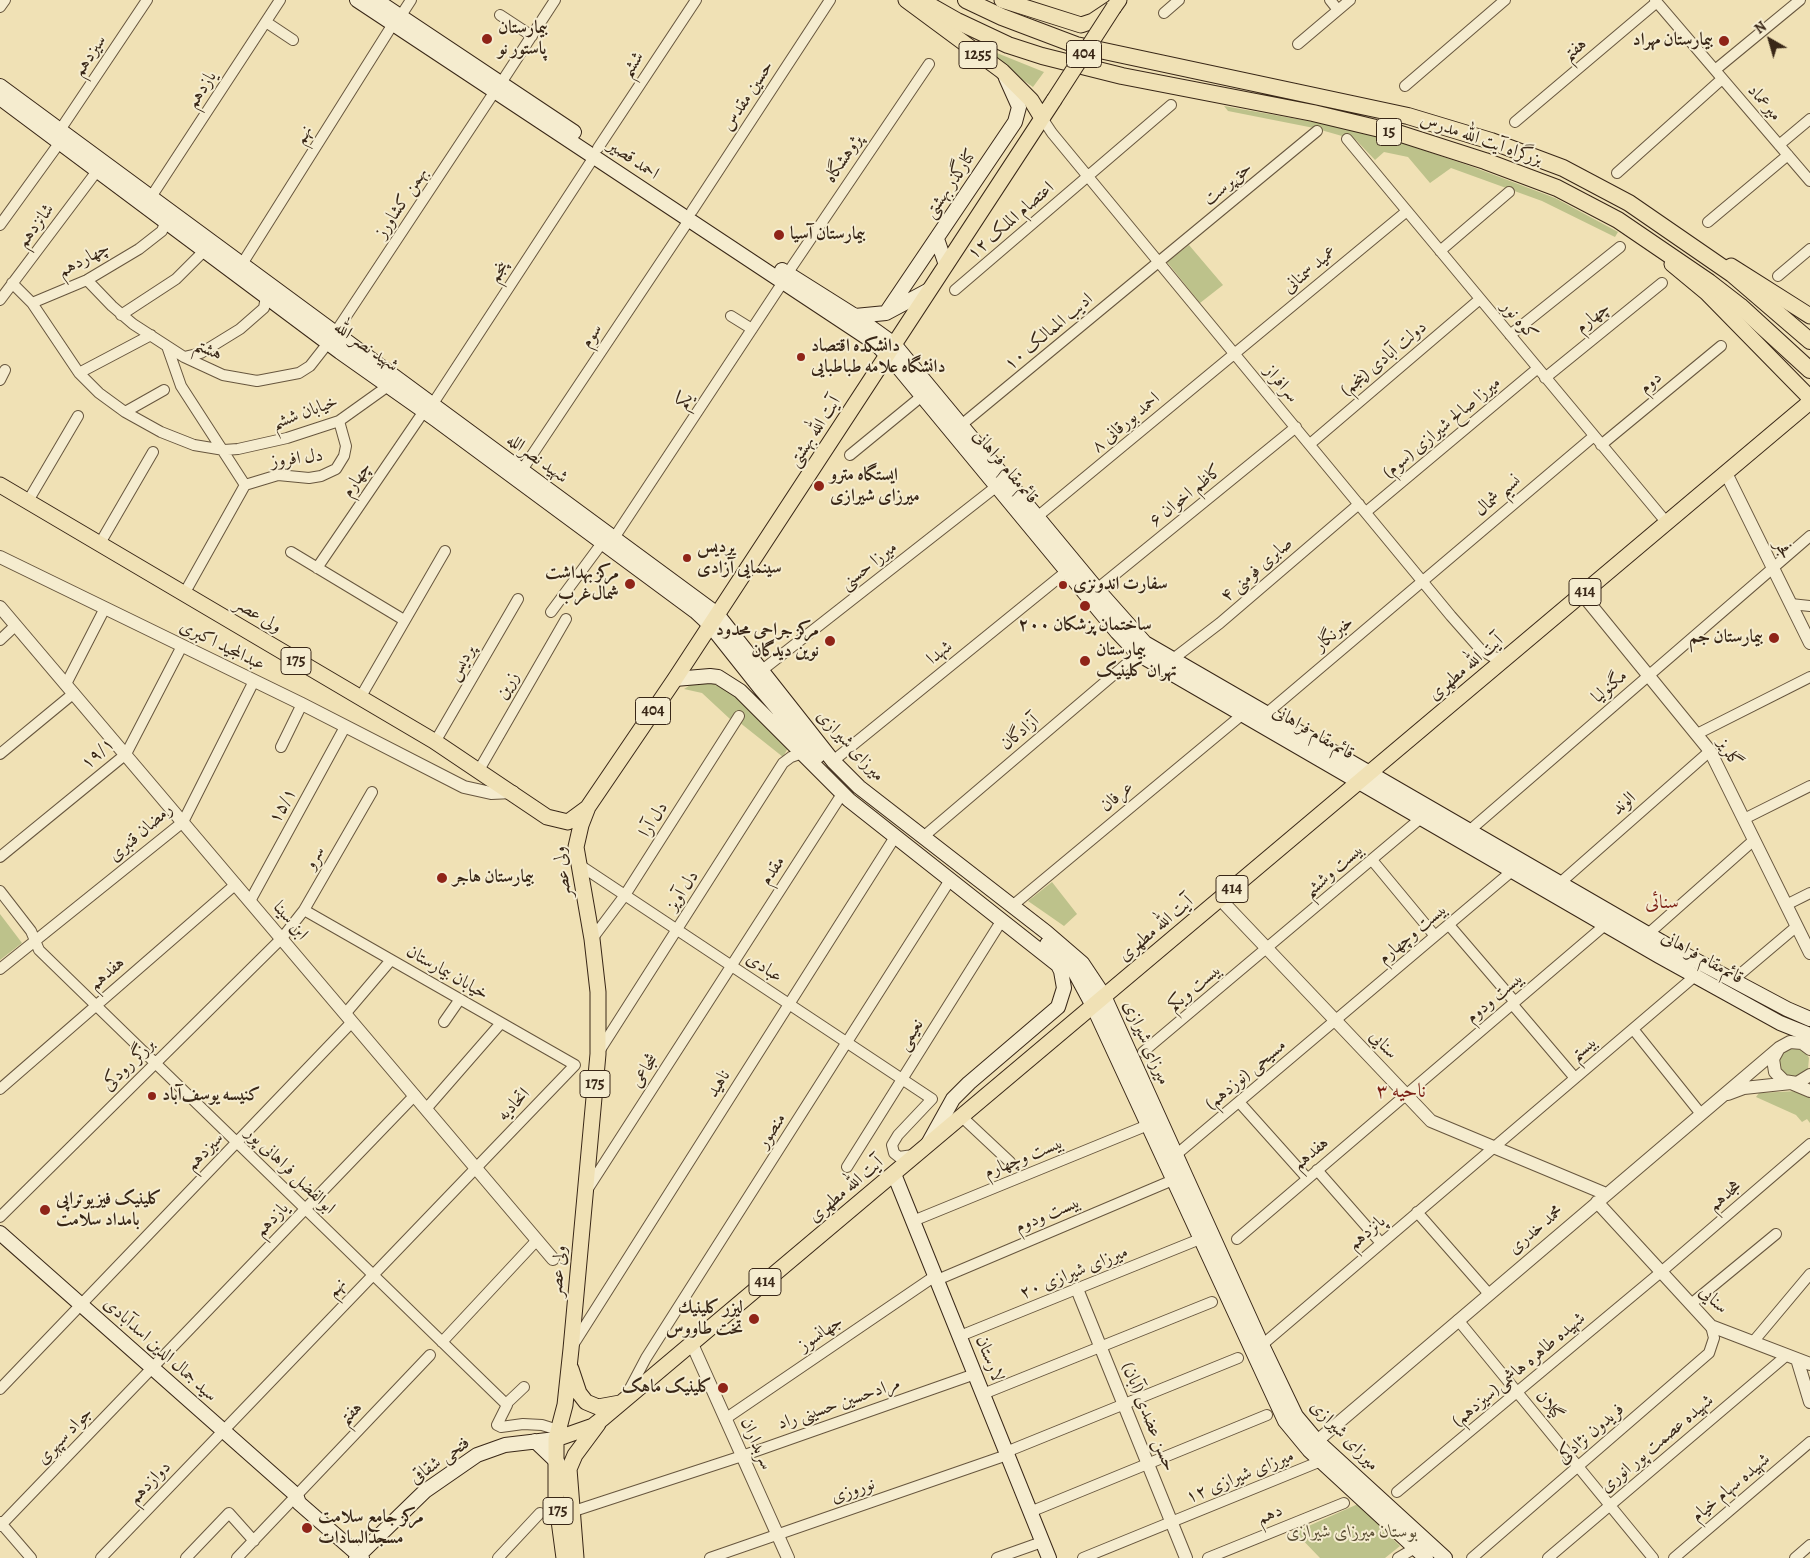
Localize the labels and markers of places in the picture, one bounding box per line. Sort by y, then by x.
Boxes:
place label: بیمارستان پاستور نو [498,18,548,60]
place label: بیمارستان مهراد [1633,30,1713,52]
marker: بیمارستان پاستور نو [480,32,494,46]
marker: بیمارستان مهراد [1717,34,1731,48]
place label: بیمارستان آسیا [790,224,865,246]
marker: بیمارستان آسیا [772,228,786,242]
place label: دانشکده اقتصاد دانشگاه علامه طباطبایی [811,336,946,378]
marker: دانشکده اقتصاد دانشگاه علامه طباطبایی [795,351,807,363]
place label: ایستگاه مترو میرزای شیرازی [830,465,920,508]
marker: ایستگاه مترو میرزای شیرازی [812,479,826,493]
place label: پردیس سینمایی آزادی [697,537,782,580]
marker: پردیس سینمایی آزادی [681,552,693,564]
place label: مرکز بهداشت شمال‌غرب [545,563,619,606]
place label: سفارت اندونزی [1073,574,1168,596]
marker: مرکز بهداشت شمال‌غرب [623,577,637,591]
marker: سفارت اندونزی [1057,579,1069,591]
marker: ساختمان پزشکان ۲۰۰ [1078,599,1092,613]
place label: ساختمان پزشکان ۲۰۰ [1018,615,1152,637]
place label: مرکز جراحی محدود نوین دیدگان [716,620,819,662]
place label: بیمارستان جم [1689,627,1763,649]
marker: بیمارستان جم [1767,631,1781,645]
marker: مرکز جراحی محدود نوین دیدگان [823,634,837,648]
place label: بیمارستان تهران کلینیک [1096,640,1177,682]
marker: بیمارستان تهران کلینیک [1078,654,1092,668]
place label: بیمارستان هاجر [453,867,534,889]
marker: بیمارستان هاجر [435,871,449,885]
place label: کنیسه یوسف‌آباد [162,1085,260,1107]
marker: کنیسه یوسف‌آباد [146,1090,158,1102]
place label: کلینیک فیزیوتراپی بامداد سلامت [56,1189,162,1232]
marker: کلینیک فیزیوتراپی بامداد سلامت [38,1203,52,1217]
place label: ليزر كلينيك تخت طاووس [666,1298,743,1340]
marker: ليزر كلينيك تخت طاووس [747,1312,761,1326]
place label: کلینیک ماهک [622,1377,712,1399]
marker: کلینیک ماهک [716,1381,730,1395]
place label: مرکز جامع سلامت مسجدالسادات [318,1507,424,1550]
marker: مرکز جامع سلامت مسجدالسادات [300,1521,314,1535]

